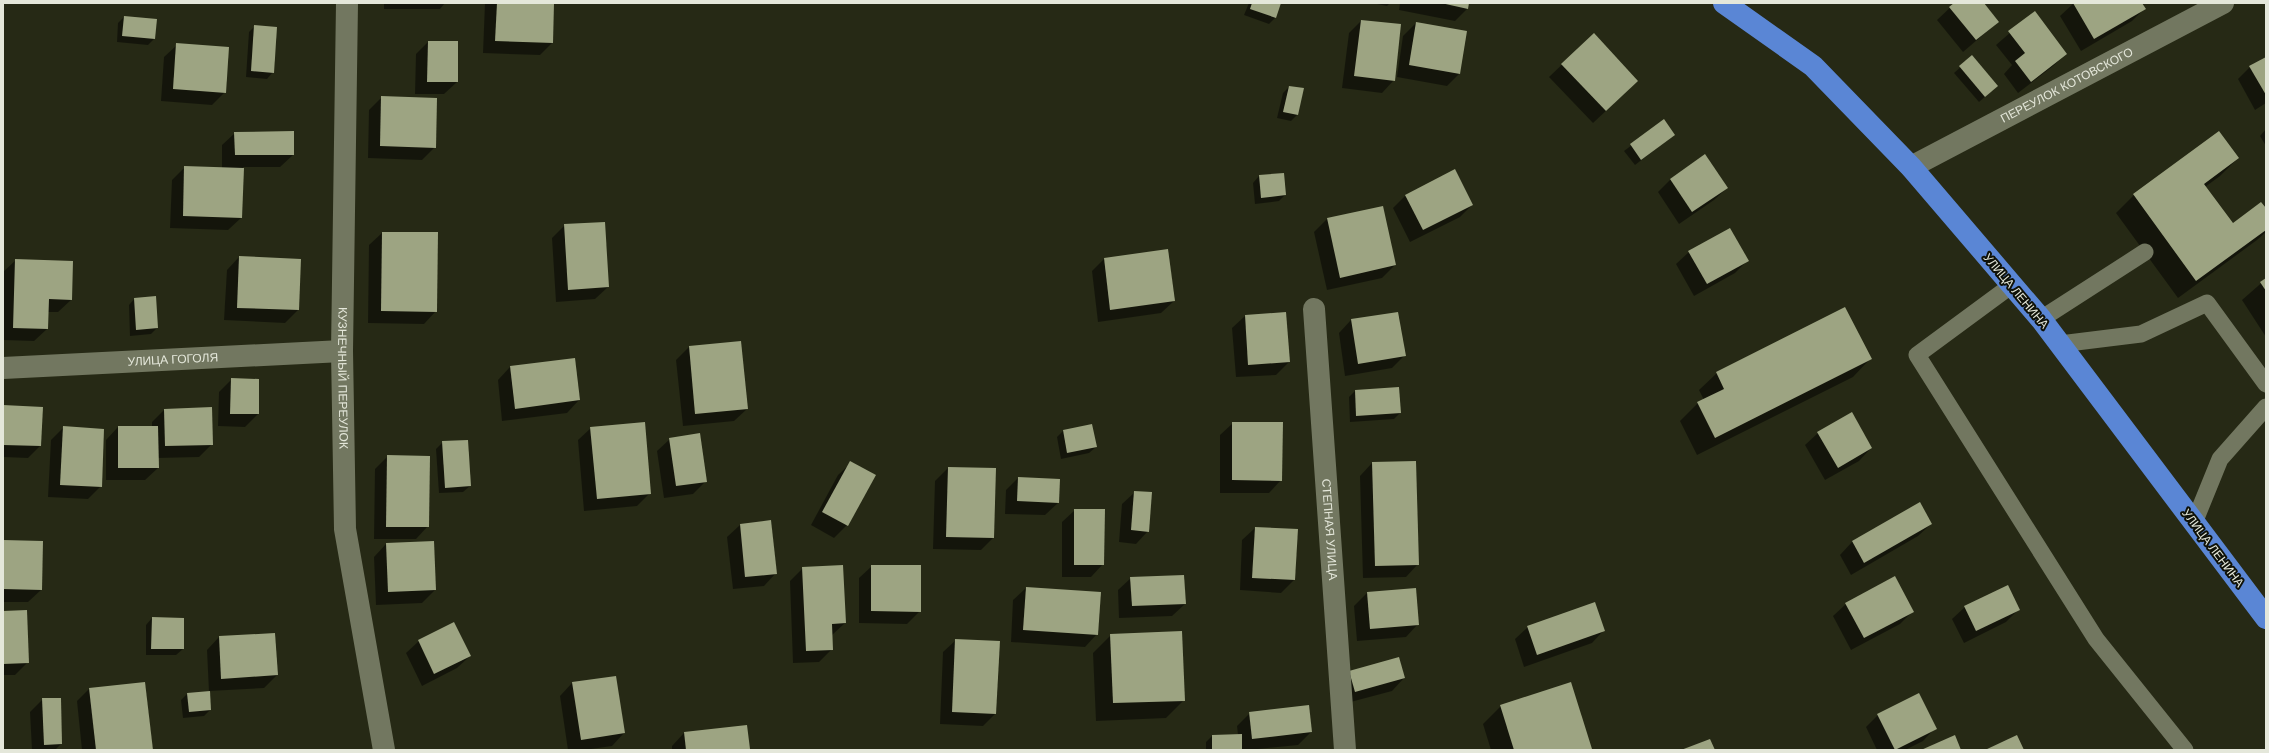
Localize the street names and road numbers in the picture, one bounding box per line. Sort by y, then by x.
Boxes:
street label: ПЕРЕУЛОК КОТОВСКОГО [1998,45,2135,126]
street label: УЛИЦА ЛЕНИНА [1980,251,2052,331]
street label: КУЗНЕЧНЫЙ ПЕРЕУЛОК [335,307,351,449]
street label: УЛИЦА ГОГОЛЯ [127,350,218,369]
street label: СТЕПНАЯ УЛИЦА [1319,478,1340,581]
street label: УЛИЦА ЛЕНИНА [2179,506,2247,590]

